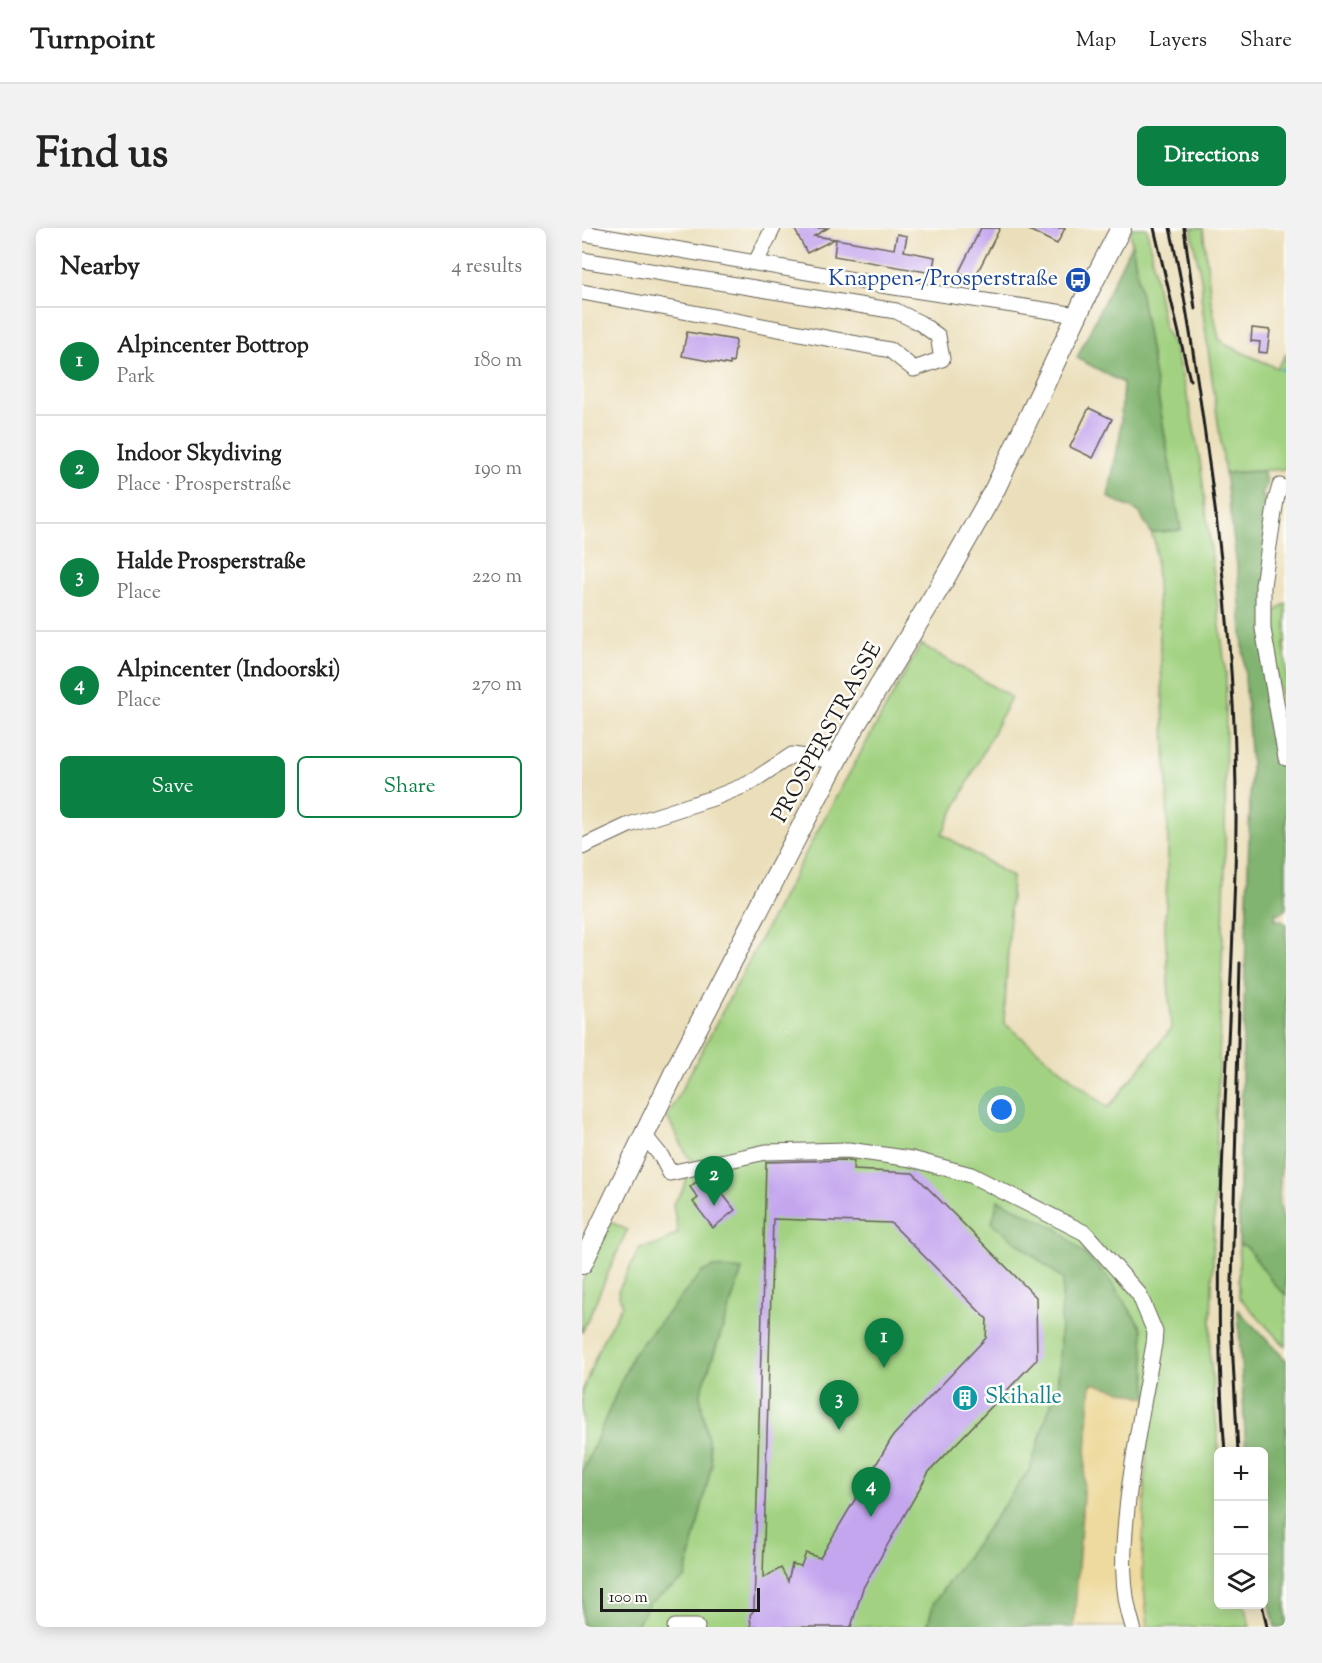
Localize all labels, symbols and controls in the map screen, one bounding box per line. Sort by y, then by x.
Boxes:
text: Turnpoint [30,21,155,61]
text: Map [1076,26,1116,56]
text: Layers [1149,26,1207,56]
text: Share [1240,26,1292,56]
text: Find us [36,126,168,186]
button: Directions [1137,126,1286,186]
text: Nearby [60,249,140,286]
text: 4 results [451,253,522,282]
place label: Knappen-/Prosperstraße [828,264,1058,296]
bus stop icon: Knappen-/Prosperstraße [1063,265,1093,295]
text: Alpincenter Bottrop [117,331,309,363]
text: 1 [76,347,83,376]
text: 180 m [474,347,522,376]
text: Park [117,363,155,392]
text: Indoor Skydiving [117,439,281,471]
text: 2 [75,455,84,484]
text: 190 m [474,455,522,484]
text: Place · Prosperstraße [117,471,291,500]
text: Halde Prosperstraße [117,547,306,579]
text: 3 [75,563,84,592]
text: 220 m [472,563,522,592]
text: Place [117,579,161,608]
street label: PROSPERSTRASSE [765,637,891,829]
text: Alpincenter (Indoorski) [117,655,340,687]
text: 4 [74,671,85,700]
text: 270 m [472,671,522,700]
text: Place [117,687,161,716]
button: Save [60,756,285,818]
button: Share [297,756,522,818]
your location [987,1095,1016,1124]
pin: 2 [694,1156,734,1206]
pin: 1 [864,1318,904,1368]
pin: 3 [820,1380,858,1430]
place label: Skihalle [985,1382,1062,1414]
building icon: Skihalle [950,1383,980,1413]
map controls [1214,1447,1268,1609]
button: + [1214,1447,1268,1501]
pin: 4 [852,1468,890,1517]
button: − [1214,1501,1268,1555]
button: layers [1214,1555,1268,1609]
scale bar [600,1585,760,1612]
text: 100 m [609,1587,648,1610]

